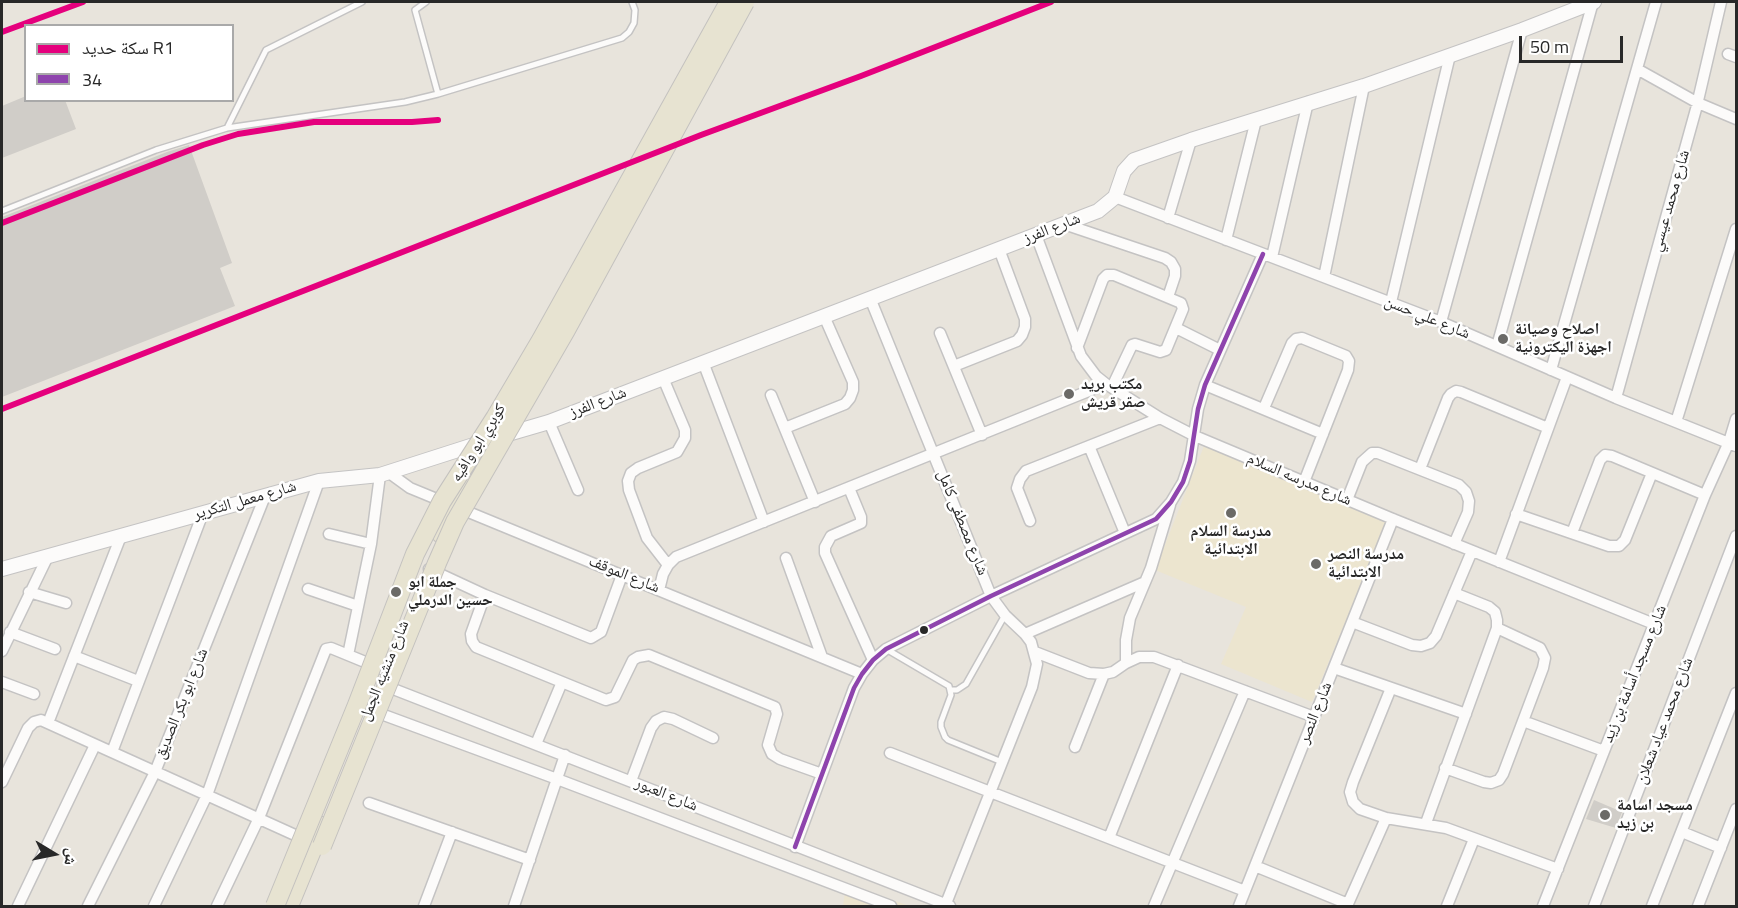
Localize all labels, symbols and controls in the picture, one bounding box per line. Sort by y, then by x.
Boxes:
legend [24,24,234,102]
scale bar [1522,24,1626,62]
text: 50 m [1530,33,1569,60]
text: سكة حديد R1 [82,34,174,61]
text: 34 [82,66,102,93]
street label: شارع محمد عيسي [1647,148,1695,254]
street label: شارع الفرز [1021,209,1083,249]
street label: شارع علي حسن [1381,292,1473,344]
place label: اصلاح وصيانة اجهزة اليكترونية [1515,320,1612,358]
marker: اصلاح وصيانة اجهزة اليكترونية [1496,332,1510,346]
place label: مكتب بريد صقر قريش [1081,375,1145,413]
street label: شارع الفرز [567,383,629,423]
marker: مكتب بريد صقر قريش [1062,387,1076,401]
street label: كوبري ابو وافيه [447,400,511,486]
street label: شارع مدرسه السلام [1244,449,1354,511]
street label: شارع مصطفى كامل [932,468,992,578]
street label: شارع معمل التكرير [191,477,299,525]
marker: مدرسة السلام الابتدائية [1224,506,1238,520]
place label: مدرسة السلام الابتدائية [1191,522,1271,560]
place label: مدرسة النصر الابتدائية [1328,545,1404,583]
street label: شارع الموقف [586,552,662,598]
marker: مدرسة النصر الابتدائية [1309,557,1323,571]
place label: جملة ابو حسين الدرملي [408,573,493,611]
marker: جملة ابو حسين الدرملي [389,585,403,599]
street label: شارع مسجد أسامة بن زيد [1599,602,1671,746]
street label: شارع منشيه الجمل [356,618,414,724]
unlabelled marker [918,624,930,636]
street label: شارع ابو بكر الصديق [151,646,213,762]
street label: شارع محمد عياد شعلان [1632,655,1698,787]
street label: شارع النصر [1295,679,1337,747]
street label: شارع العبور [632,774,700,816]
place label: مسجد اسامة بن زيد [1617,796,1693,834]
marker: مسجد اسامة بن زيد [1598,808,1612,822]
north arrow [24,824,84,884]
text: ش [58,847,85,868]

